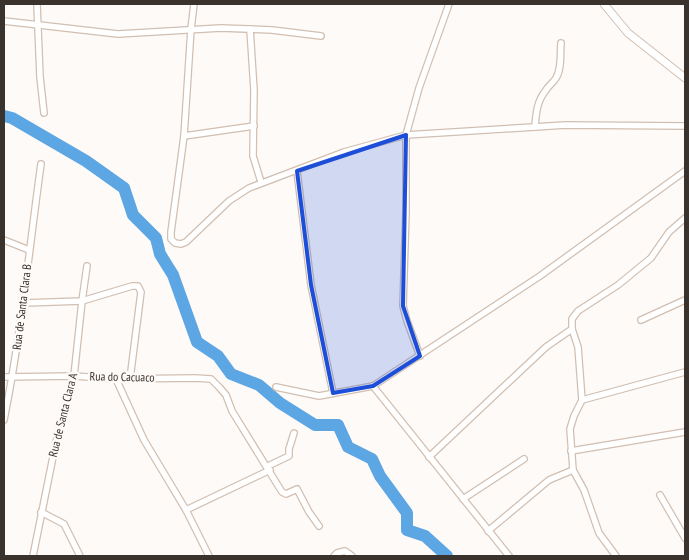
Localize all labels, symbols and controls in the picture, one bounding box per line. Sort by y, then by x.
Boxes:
street label: Rua de Santa Clara B [9,263,34,351]
street label: Rua do Cacuaco [89,368,155,385]
street label: Rua de Santa Clara A [45,371,80,458]

